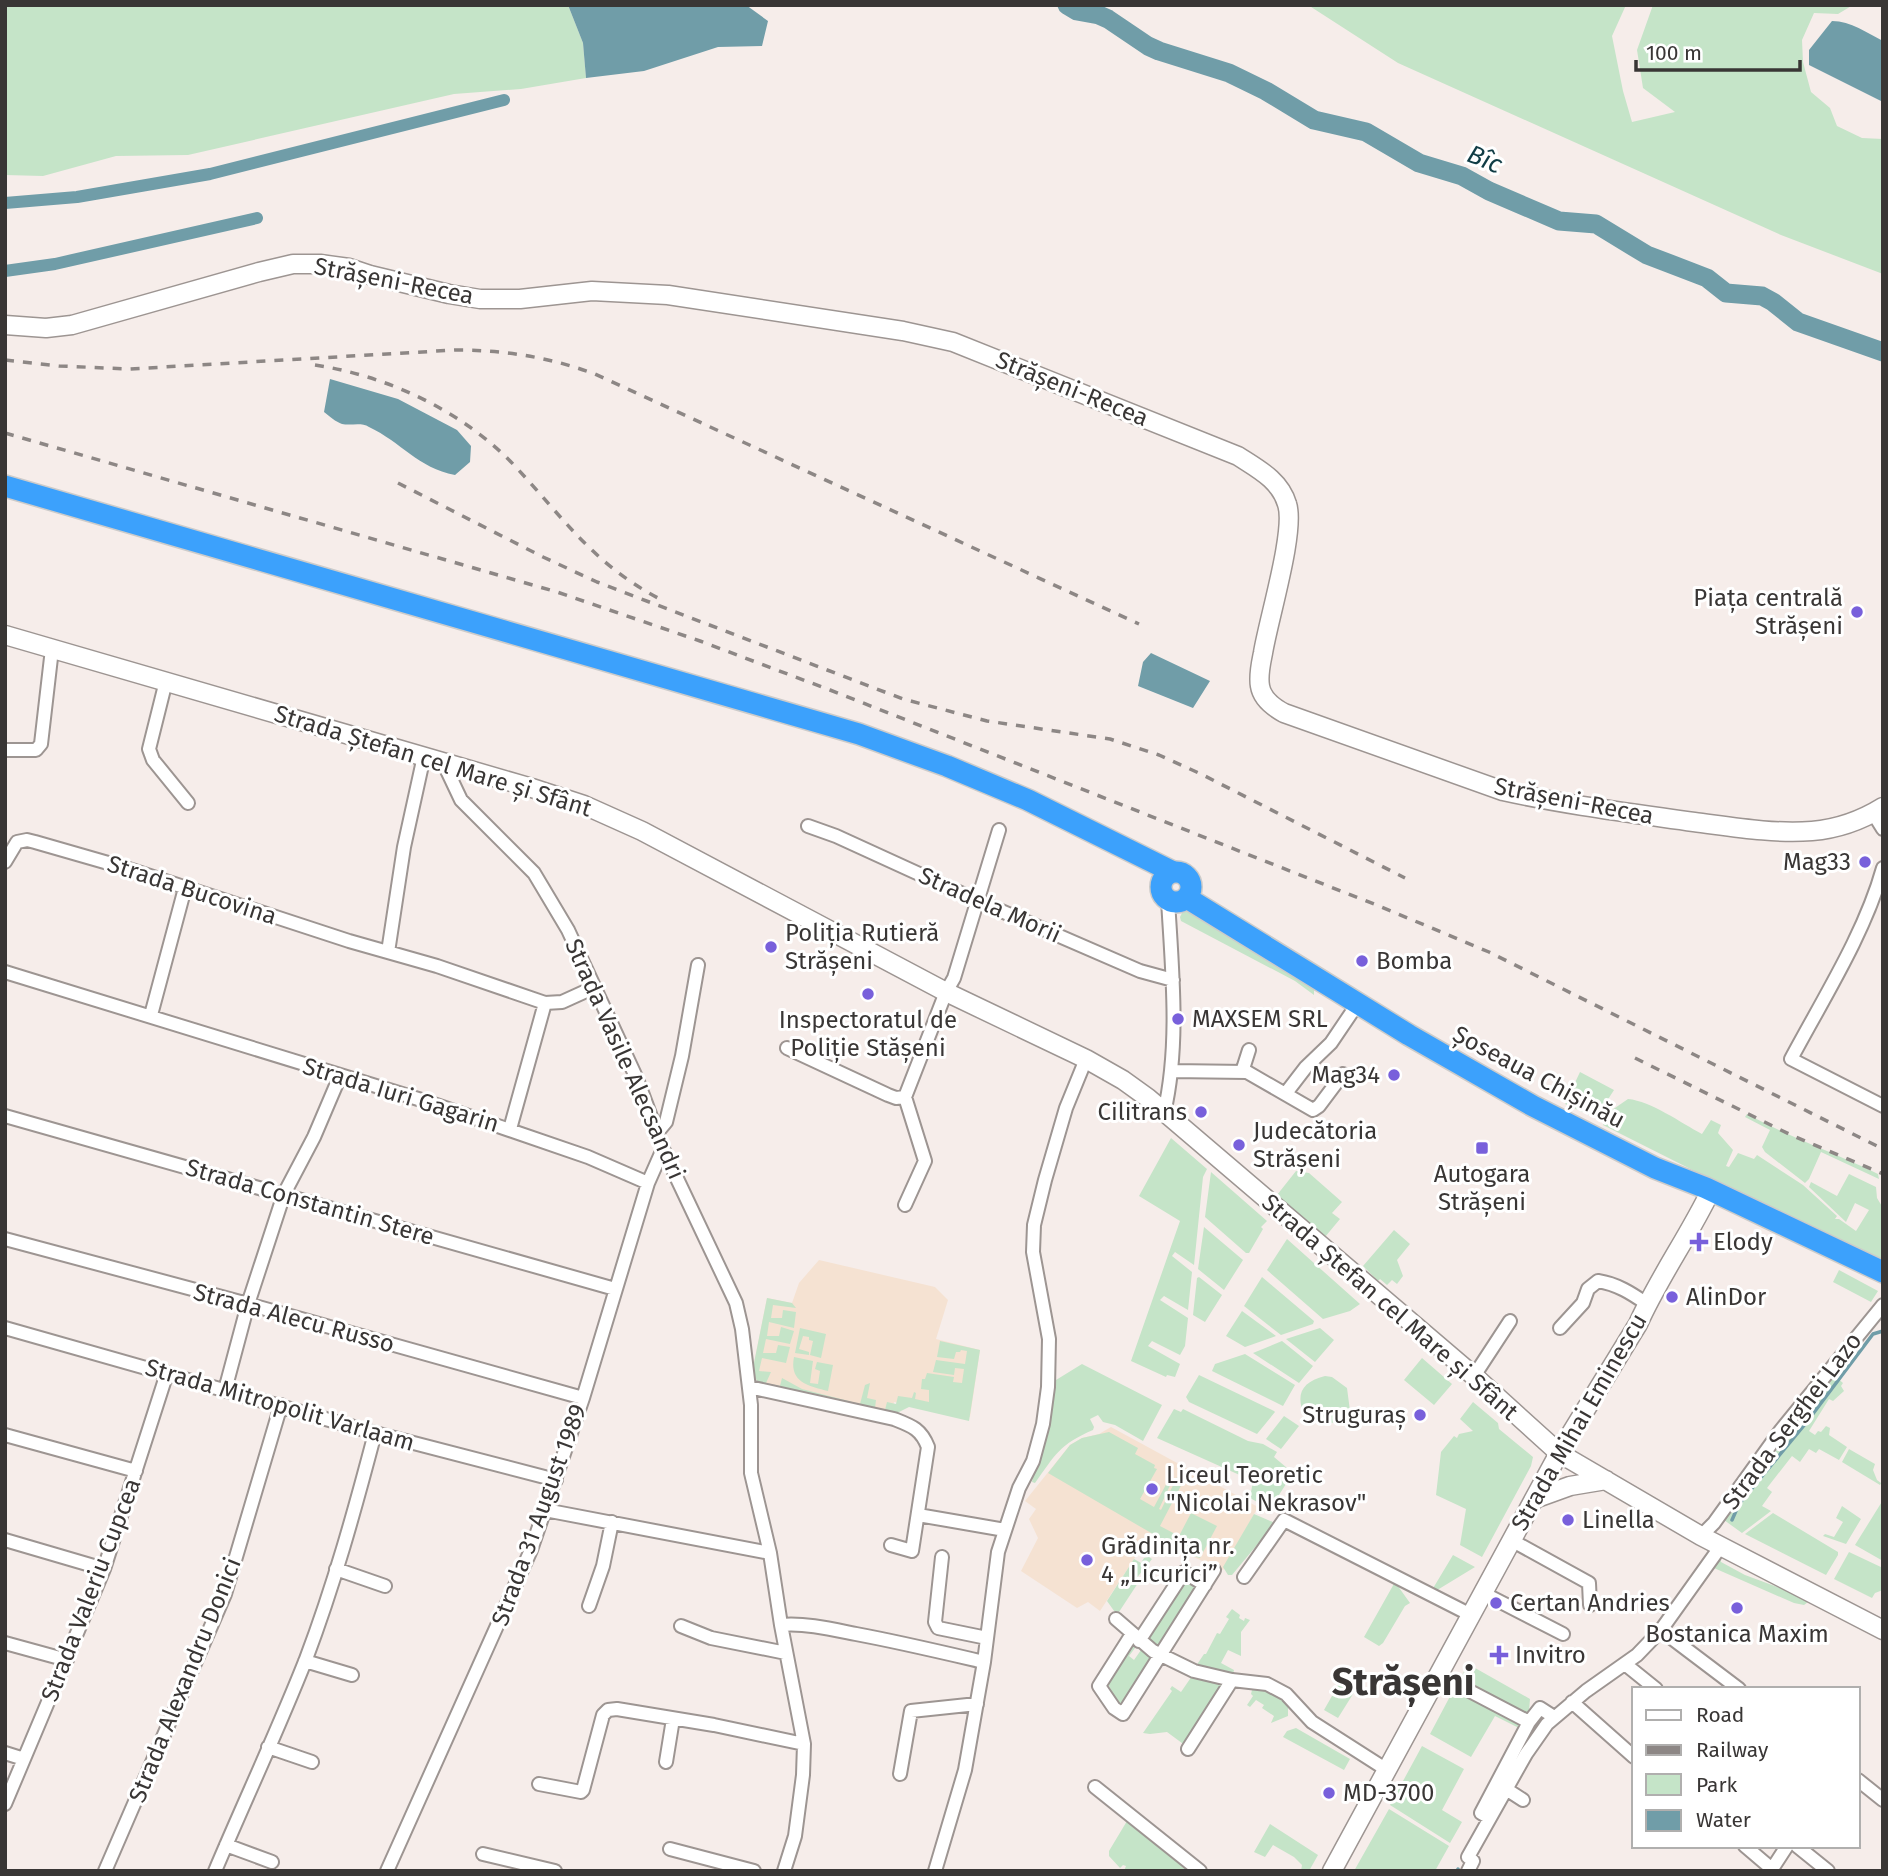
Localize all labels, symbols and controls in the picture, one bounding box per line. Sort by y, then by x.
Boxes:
scale bar [1636,28,1800,72]
text: 100 m [1646,40,1702,66]
water label: Bîc [1463,138,1508,181]
street label: Strășeni-Recea [312,252,476,311]
street label: Strășeni-Recea [991,346,1152,433]
place label: Piața centrală Strășeni [1693,584,1843,641]
marker: Piața centrală Strășeni [1849,604,1865,620]
street label: Strada Ștefan cel Mare și Sfânt [271,699,595,824]
street label: Strășeni-Recea [1492,772,1656,831]
place label: Mag33 [1783,848,1851,876]
street label: Strada Bucovina [104,849,280,931]
marker: Mag33 [1857,854,1873,870]
street label: Stradela Morii [915,861,1065,949]
place label: Poliția Rutieră Strășeni [785,919,939,976]
street label: Strada Vasile Alecsandri [559,934,691,1184]
marker: Poliția Rutieră Strășeni [763,939,779,955]
place label: Bomba [1376,947,1452,975]
marker: Bomba [1354,953,1370,969]
marker: Inspectoratul de Poliție Stășeni [860,986,876,1002]
place label: MAXSEM SRL [1192,1005,1328,1033]
place label: Inspectoratul de Poliție Stășeni [779,1006,957,1063]
marker: MAXSEM SRL [1170,1011,1186,1027]
street label: Șoseaua Chișinău [1448,1020,1630,1135]
street label: Strada Iuri Gagarin [300,1052,502,1138]
place label: Mag34 [1311,1061,1380,1089]
marker: Mag34 [1386,1067,1402,1083]
place label: Cilitrans [1098,1098,1187,1126]
marker: Cilitrans [1193,1104,1209,1120]
place label: Judecătoria Strășeni [1253,1117,1377,1174]
marker: Judecătoria Strășeni [1231,1137,1247,1153]
marker: Autogara Strășeni [1474,1140,1490,1156]
street label: Strada Constantin Stere [183,1153,437,1251]
place label: Autogara Strășeni [1434,1160,1530,1217]
street label: Strada Ștefan cel Mare și Sfânt [1256,1188,1524,1427]
place label: Elody [1713,1228,1773,1256]
marker: Elody [1691,1234,1707,1250]
street label: Strada Alecu Russo [190,1278,398,1358]
place label: AlinDor [1686,1283,1767,1311]
marker: AlinDor [1664,1289,1680,1305]
street label: Strada Mihai Eminescu [1505,1308,1653,1536]
street label: Strada Serghei Lazo [1716,1327,1868,1515]
street label: Strada Mitropolit Varlaam [142,1353,418,1457]
street label: Strada 31 August 1989 [486,1400,592,1630]
place label: Struguraș [1302,1401,1406,1430]
marker: Struguraș [1412,1407,1428,1423]
place label: Liceul Teoretic "Nicolai Nekrasov" [1166,1461,1366,1517]
street label: Strada Valeriu Cupcea [36,1474,146,1706]
marker: Liceul Teoretic "Nicolai Nekrasov" [1144,1481,1160,1497]
place label: Linella [1582,1506,1655,1534]
marker: Linella [1560,1512,1576,1528]
place label: Grădinița nr. 4 „Licurici” [1101,1532,1235,1588]
marker: Grădinița nr. 4 „Licurici” [1079,1552,1095,1568]
street label: Strada Alexandru Donici [123,1554,247,1806]
place label: Certan Andries [1510,1589,1670,1617]
marker: Certan Andries [1488,1595,1504,1611]
marker: Bostanica Maxim [1729,1600,1745,1616]
place label: Bostanica Maxim [1645,1620,1829,1648]
place label: Invitro [1515,1641,1586,1669]
marker: Invitro [1489,1645,1509,1665]
district label: Strășeni [1332,1659,1474,1707]
legend [1632,1687,1860,1848]
text: Road [1696,1702,1744,1728]
text: Railway [1696,1737,1769,1763]
text: Park [1696,1772,1738,1798]
place label: MD-3700 [1343,1779,1434,1807]
marker: MD-3700 [1321,1785,1337,1801]
text: Water [1696,1807,1751,1833]

